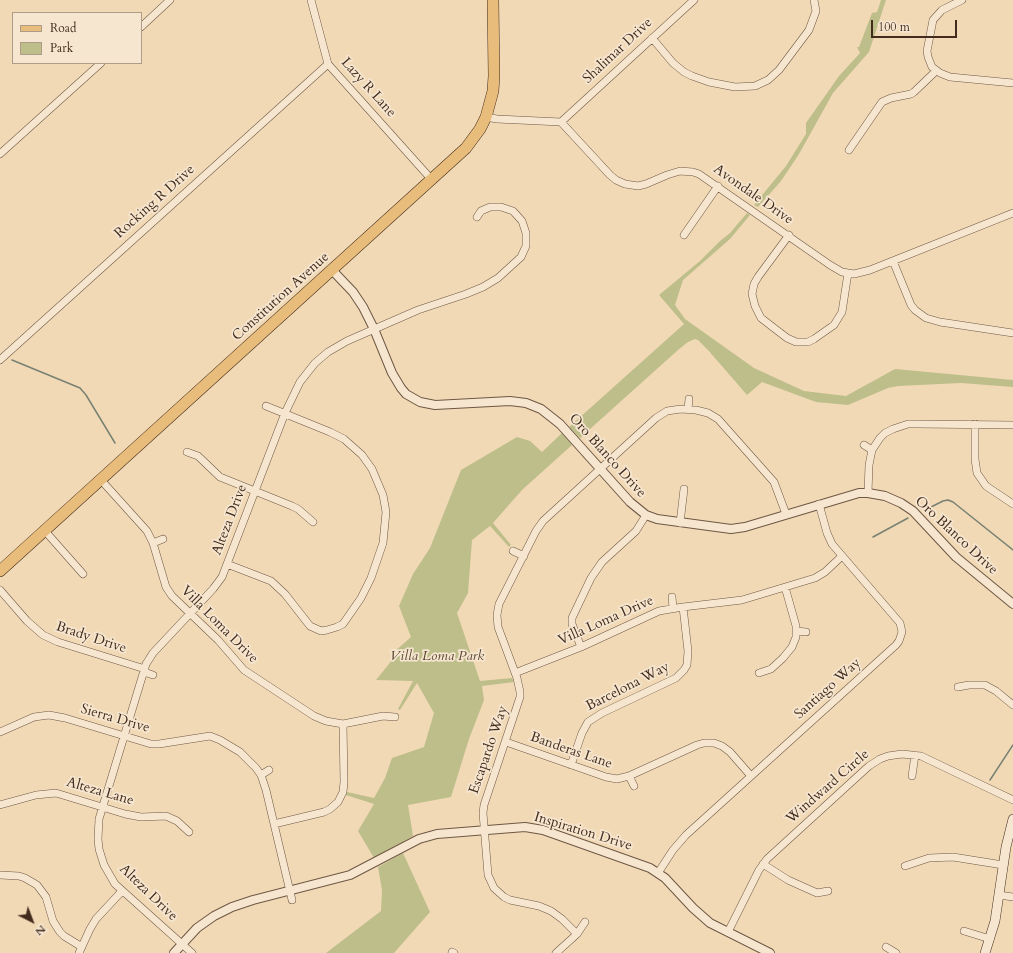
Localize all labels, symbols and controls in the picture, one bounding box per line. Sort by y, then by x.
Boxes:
legend [12,12,142,64]
scale bar [873,12,959,38]
street label: Shalimar Drive [580,15,656,87]
text: 100 m [878,19,910,35]
text: Road [50,20,76,36]
text: Park [50,40,73,56]
street label: Lazy R Lane [337,55,399,121]
street label: Avondale Drive [710,161,796,229]
street label: Rocking R Drive [111,162,199,242]
street label: Constitution Avenue [229,249,333,345]
street label: Oro Blanco Drive [565,411,649,501]
street label: Alteza Drive [209,482,251,558]
street label: Oro Blanco Drive [911,493,1001,579]
street label: Villa Loma Drive [177,583,261,667]
street label: Villa Loma Drive [556,592,656,650]
street label: Brady Drive [54,619,128,657]
park label: Villa Loma Park [390,649,484,665]
street label: Santiago Way [791,655,865,723]
street label: Barcelona Way [584,659,672,715]
street label: Sierra Drive [78,701,152,737]
street label: Escapardo Way [466,704,512,796]
street label: Banderas Lane [528,729,614,773]
street label: Windward Circle [783,746,873,828]
street label: Alteza Lane [64,774,136,810]
street label: Inspiration Drive [532,809,634,855]
street label: Alteza Drive [115,861,181,925]
north arrow [12,901,52,941]
text: N [32,922,49,939]

